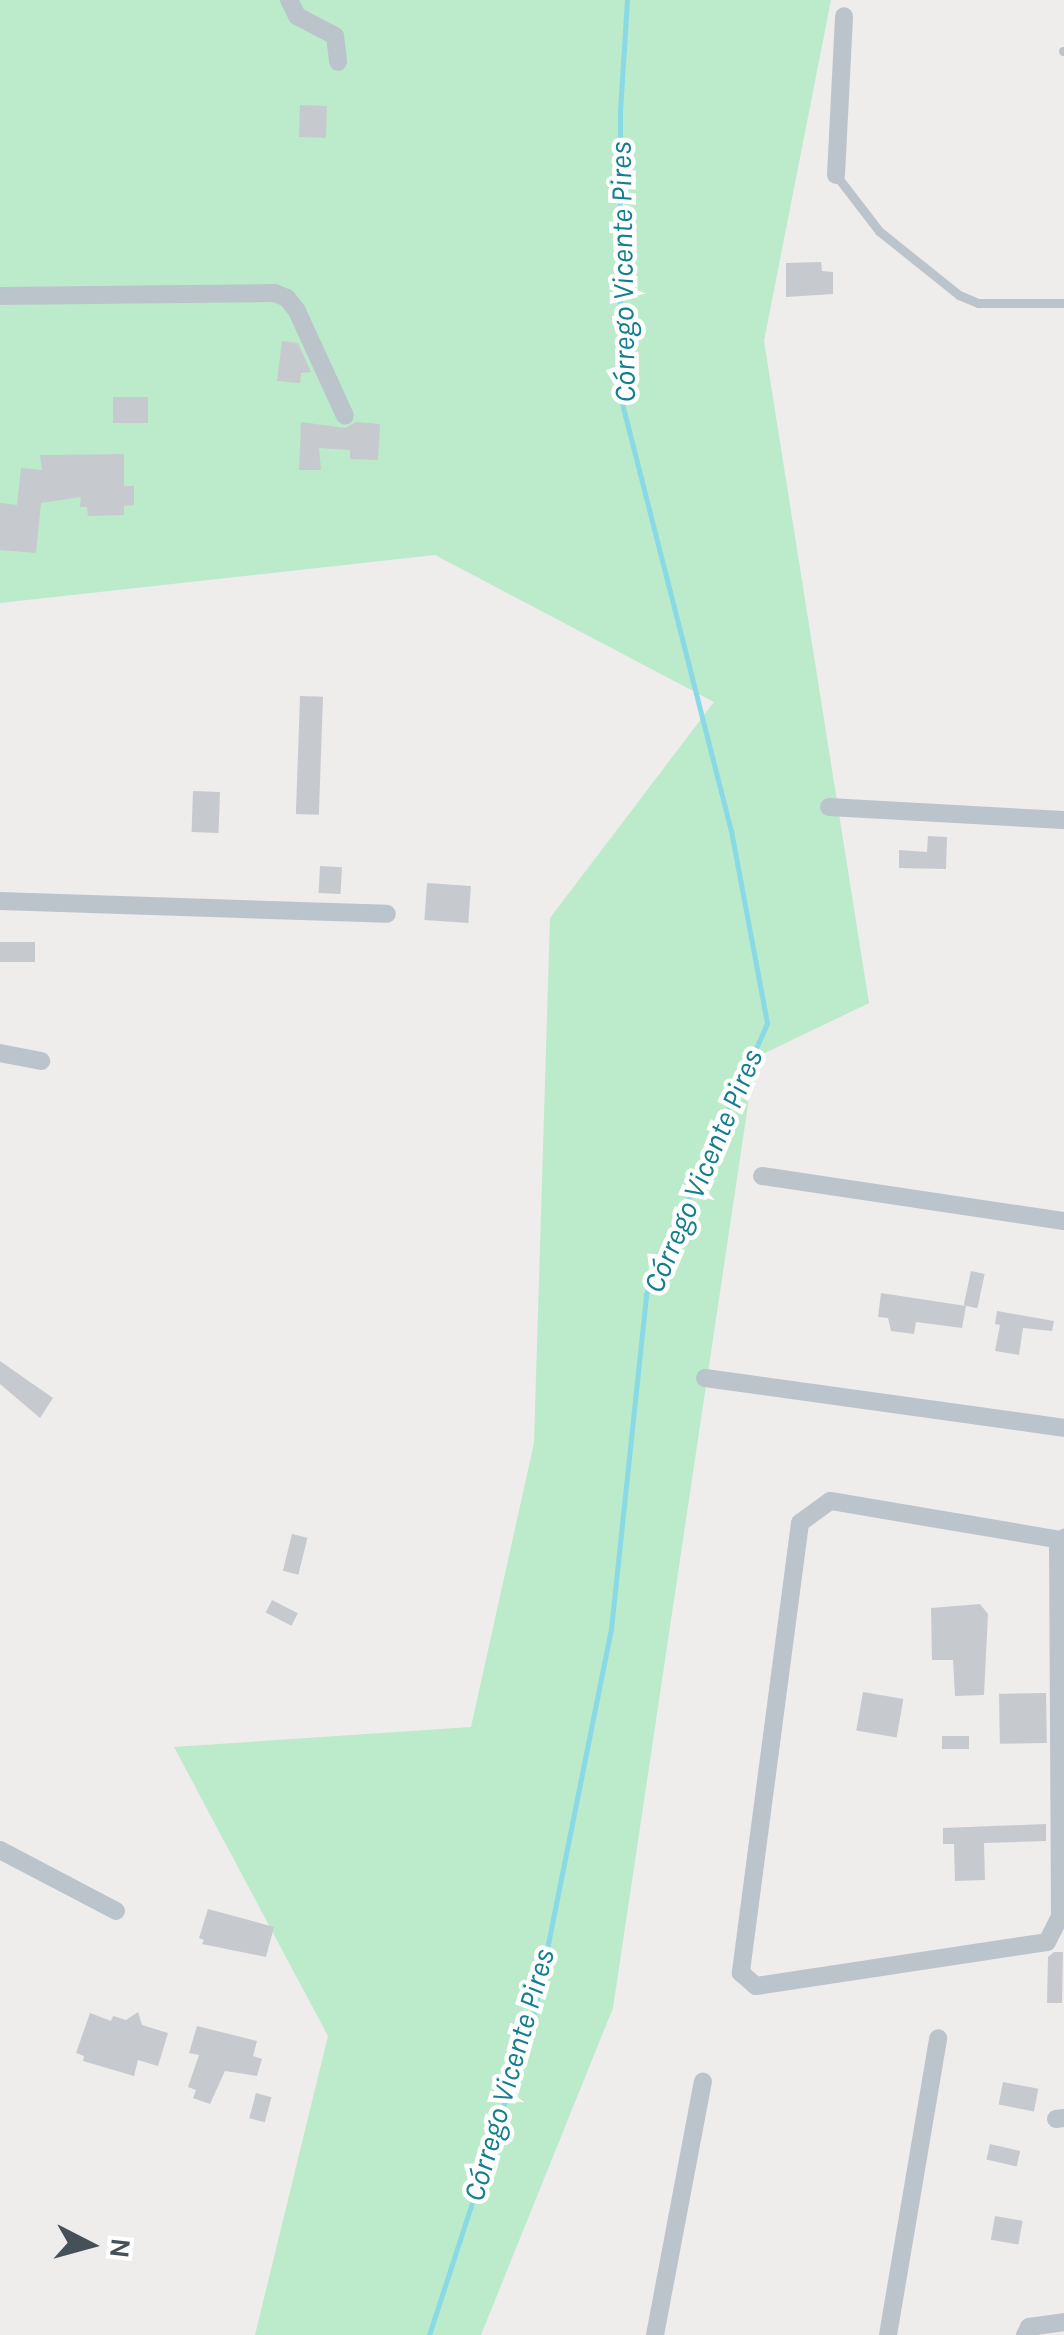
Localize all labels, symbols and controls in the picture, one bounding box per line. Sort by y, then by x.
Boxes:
water label: Córrego Vicente Pires [603,141,643,403]
water label: Córrego Vicente Pires [635,1044,771,1298]
water label: Córrego Vicente Pires [456,1944,562,2206]
north arrow [40,2195,140,2295]
text: N [103,2236,138,2260]

